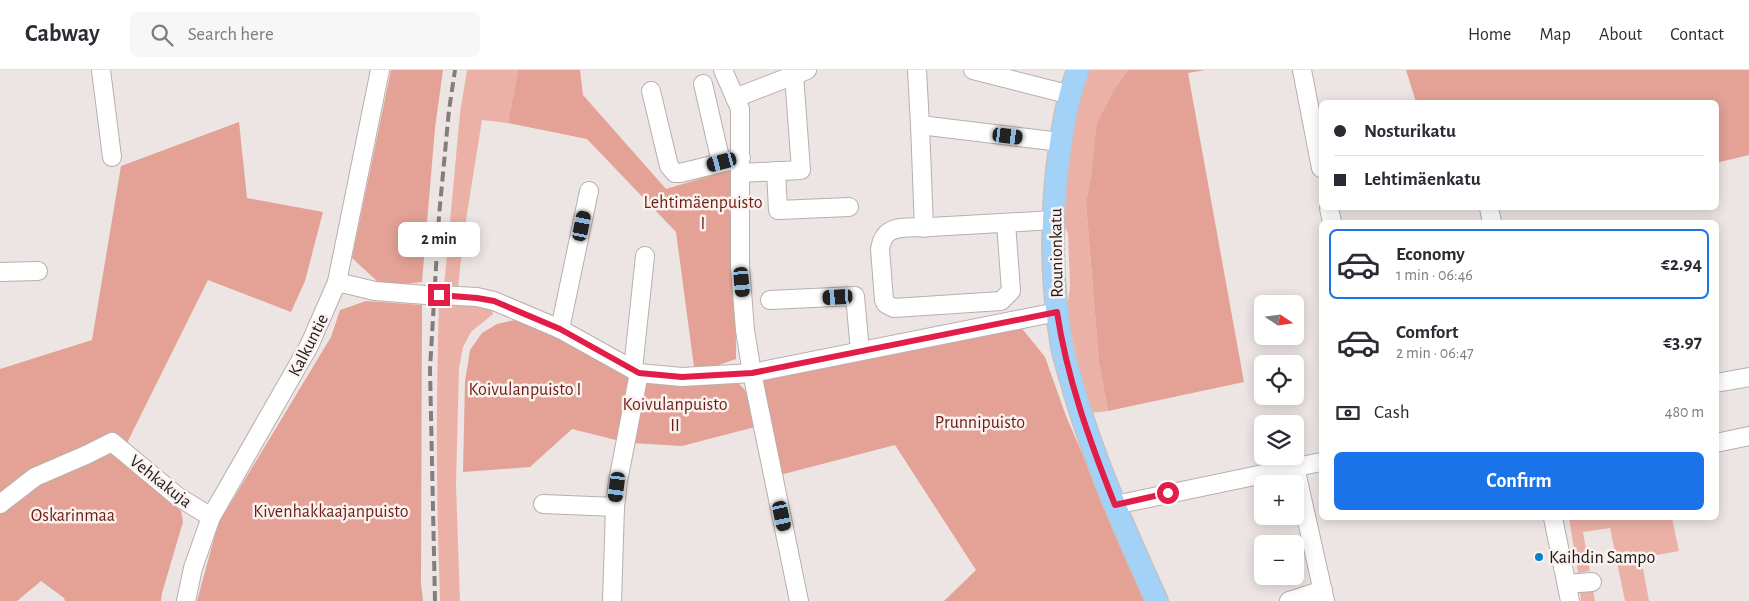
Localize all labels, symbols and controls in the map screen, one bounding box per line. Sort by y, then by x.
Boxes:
search box [130,12,480,57]
icon: search [148,21,176,49]
text: Cabway [25,22,100,46]
text: Search here [188,25,274,44]
text: Home [1468,26,1511,44]
text: Map [1539,26,1571,44]
text: About [1599,26,1642,44]
text: Contact [1670,26,1724,44]
text: Nosturikatu [1364,122,1456,141]
car [992,127,1023,145]
car [705,151,738,173]
text: Lehtimäenkatu [1364,170,1481,189]
park label: Lehtimäenpuisto I [644,194,763,233]
street label: Rounionkatu [1047,208,1067,298]
car [571,210,592,242]
callout: 2 min [398,222,480,258]
text: 2 min [421,231,457,247]
icon: car [1336,242,1381,287]
text: Economy [1396,245,1465,264]
text: €2.94 [1661,255,1702,274]
car [733,266,750,298]
text: 1 min · 06:46 [1396,267,1473,283]
route end [428,284,450,306]
car [822,289,853,305]
north arrow [1254,295,1304,345]
map controls [1254,295,1304,585]
street label: Kalkuntie [286,311,332,380]
icon: car [1336,320,1381,365]
text: Comfort [1396,323,1458,342]
text: €3.97 [1663,333,1702,352]
text: 2 min · 06:47 [1396,345,1474,361]
button: locate [1254,355,1304,405]
park label: Koivulanpuisto I [469,381,581,399]
park label: Koivulanpuisto II [623,396,728,435]
icon: cash [1334,399,1362,427]
text: Cash [1374,403,1410,422]
text: 480 m [1665,404,1704,420]
park label: Prunnipuisto [935,414,1025,432]
button: layers [1254,415,1304,465]
street label: Vehkakuja [126,452,195,512]
button: Confirm [1334,452,1704,510]
car [607,471,626,503]
button: + [1254,475,1304,525]
route start [1157,482,1179,504]
car [771,500,792,532]
park label: Kivenhakkaajanpuisto [253,503,409,521]
park label: Oskarinmaa [31,507,115,525]
button: − [1254,535,1304,585]
place label: Kaihdin Sampo [1549,549,1655,567]
marker: Kaihdin Sampo [1533,551,1545,563]

